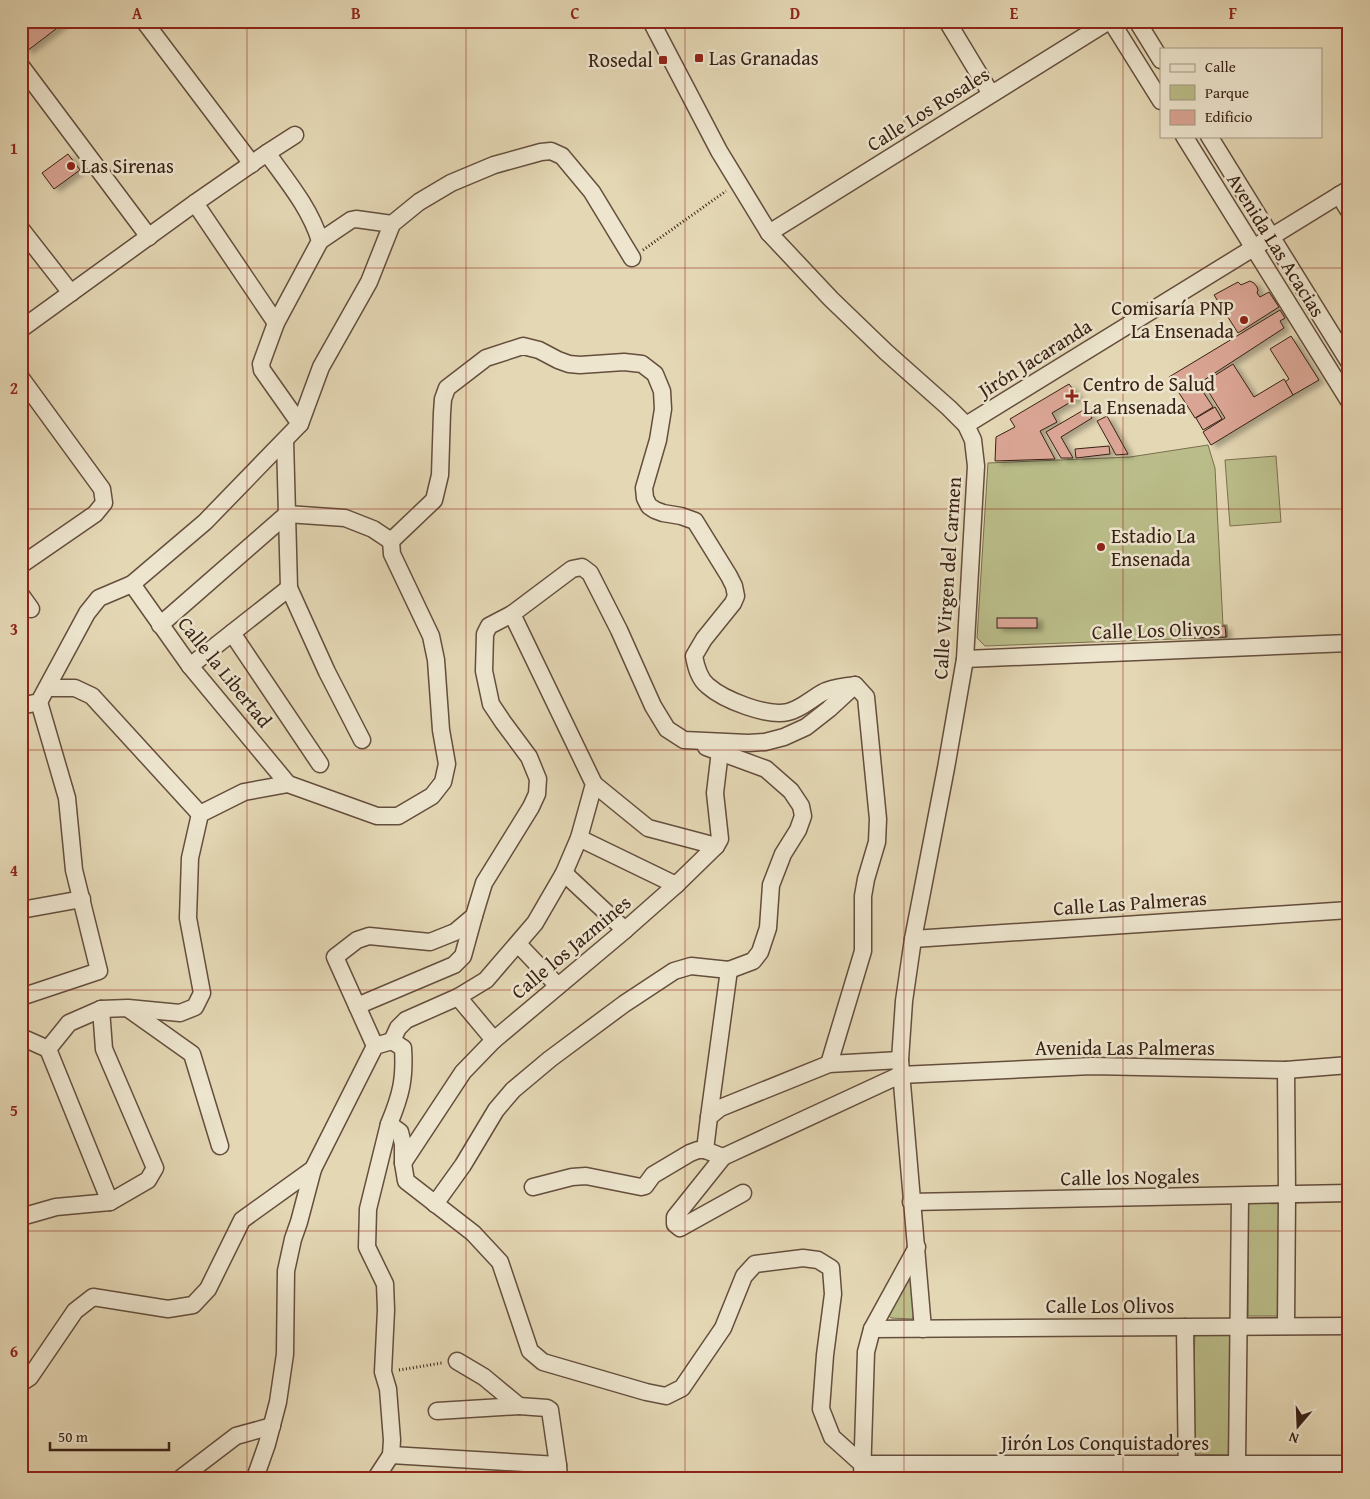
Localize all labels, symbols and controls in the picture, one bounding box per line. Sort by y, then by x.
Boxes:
text: A [132,1,143,25]
text: B [351,1,361,25]
text: C [570,1,580,25]
text: D [790,1,800,25]
text: E [1010,1,1019,25]
text: F [1229,1,1237,25]
place label: Las Granadas [709,43,819,72]
place label: Rosedal [588,45,653,74]
legend [1160,48,1322,138]
marker: Las Granadas [693,52,705,64]
marker: Rosedal [657,54,669,66]
text: Calle [1205,56,1236,77]
street label: Calle Los Rosales [861,59,995,158]
text: Parque [1205,82,1249,103]
text: Edificio [1205,106,1253,127]
text: 1 [10,136,18,160]
place label: Las Sirenas [81,151,174,180]
marker: Las Sirenas [65,160,77,172]
street label: Avenida Las Acacias [1220,167,1333,323]
place label: Comisaría PNP La Ensenada [1111,293,1235,345]
street label: Jirón Jacaranda [970,311,1098,406]
marker: Comisaría PNP La Ensenada [1238,314,1250,326]
place label: Centro de Salud La Ensenada [1083,369,1215,421]
text: 2 [10,376,18,400]
marker: Centro de Salud La Ensenada [1065,389,1079,403]
street label: Calle Virgen del Carmen [925,476,968,680]
place label: Estadio La Ensenada [1111,521,1196,573]
marker: Estadio La Ensenada [1095,541,1107,553]
street label: Calle la Libertad [172,610,279,734]
street label: Calle Los Olivos [1091,613,1221,646]
text: 3 [10,617,18,641]
text: 4 [10,858,18,882]
street label: Calle Las Palmeras [1052,883,1208,922]
street label: Calle los Jazmines [504,888,637,1005]
street label: Avenida Las Palmeras [1035,1033,1215,1062]
text: 5 [10,1098,18,1122]
street label: Calle los Nogales [1060,1161,1200,1192]
street label: Calle Los Olivos [1046,1291,1174,1320]
text: 6 [10,1339,18,1363]
north arrow [1272,1402,1322,1452]
scale bar [50,1419,169,1451]
text: 50 m [58,1426,89,1447]
text: N [1285,1427,1301,1449]
street label: Jirón Los Conquistadores [998,1428,1209,1457]

